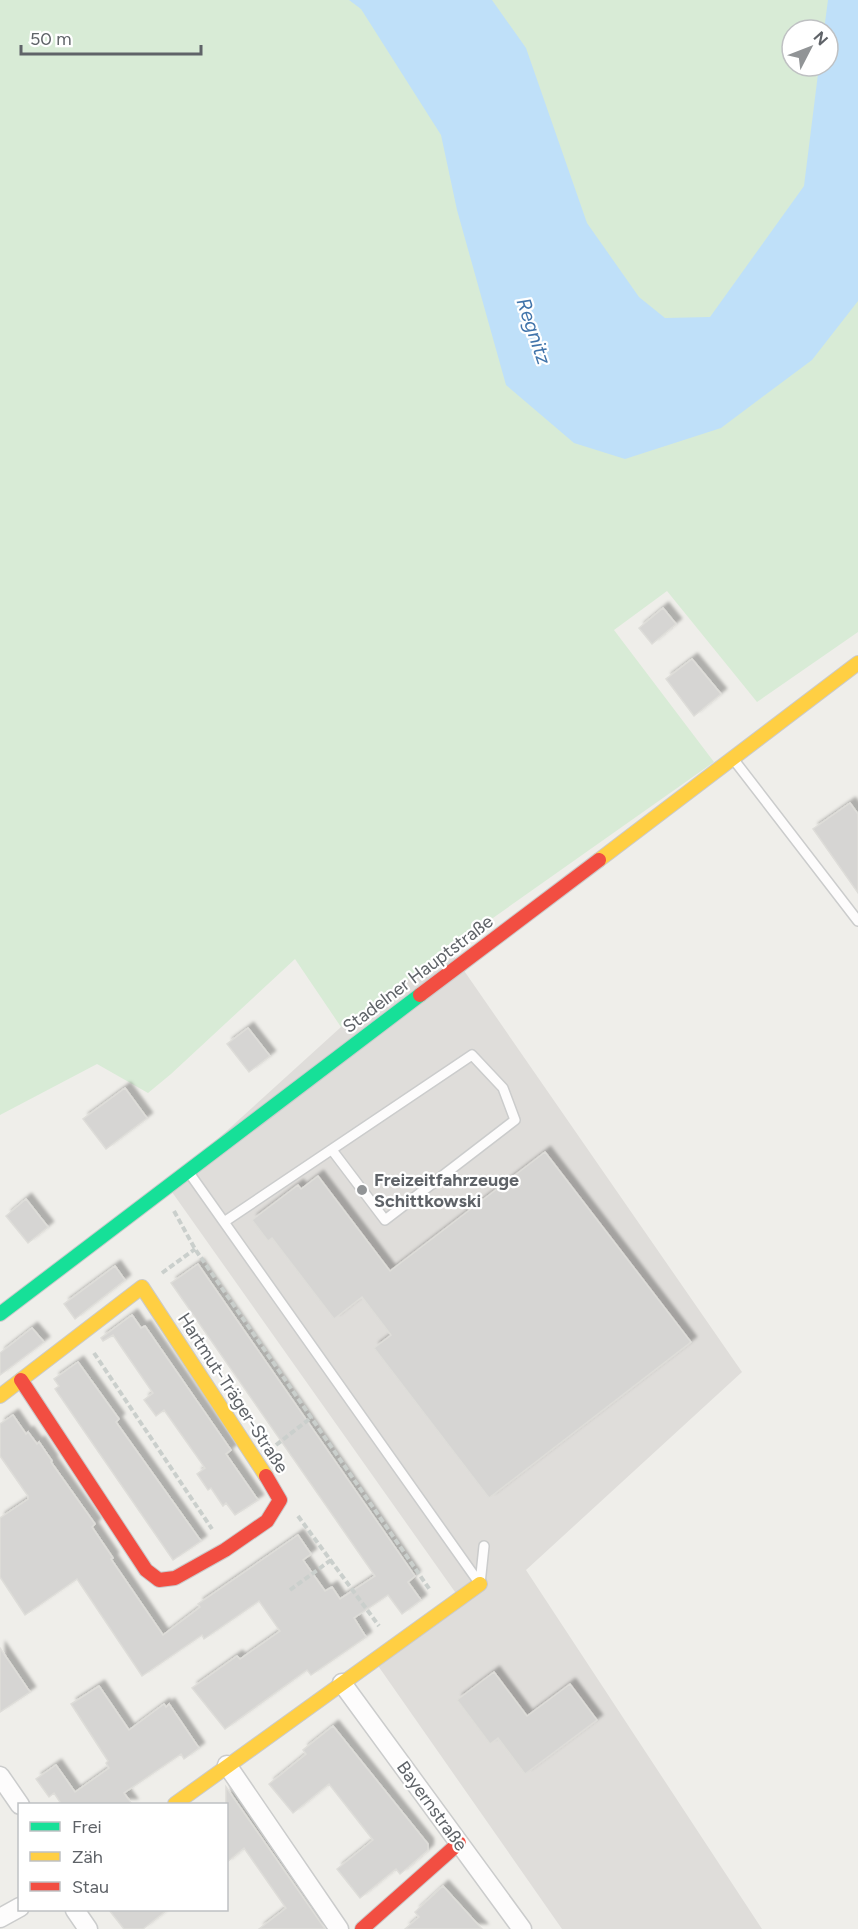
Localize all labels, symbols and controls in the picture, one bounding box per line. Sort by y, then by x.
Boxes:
scale bar [21,18,201,56]
north arrow [780,18,840,78]
text: N [810,27,832,49]
text: 50 m [30,28,72,50]
water label: Regnitz [511,295,557,367]
street label: Stadelner Hauptstraße [339,910,498,1038]
place label: Freizeitfahrzeuge Schittkowski [374,1169,519,1212]
marker: Freizeitfahrzeuge Schittkowski [355,1183,369,1197]
street label: Hartmut-Träger-Straße [173,1309,293,1477]
street label: Bayernstraße [392,1757,472,1855]
legend [18,1803,228,1911]
text: Frei [72,1816,102,1838]
text: Zäh [72,1846,103,1868]
text: Stau [72,1876,109,1898]

